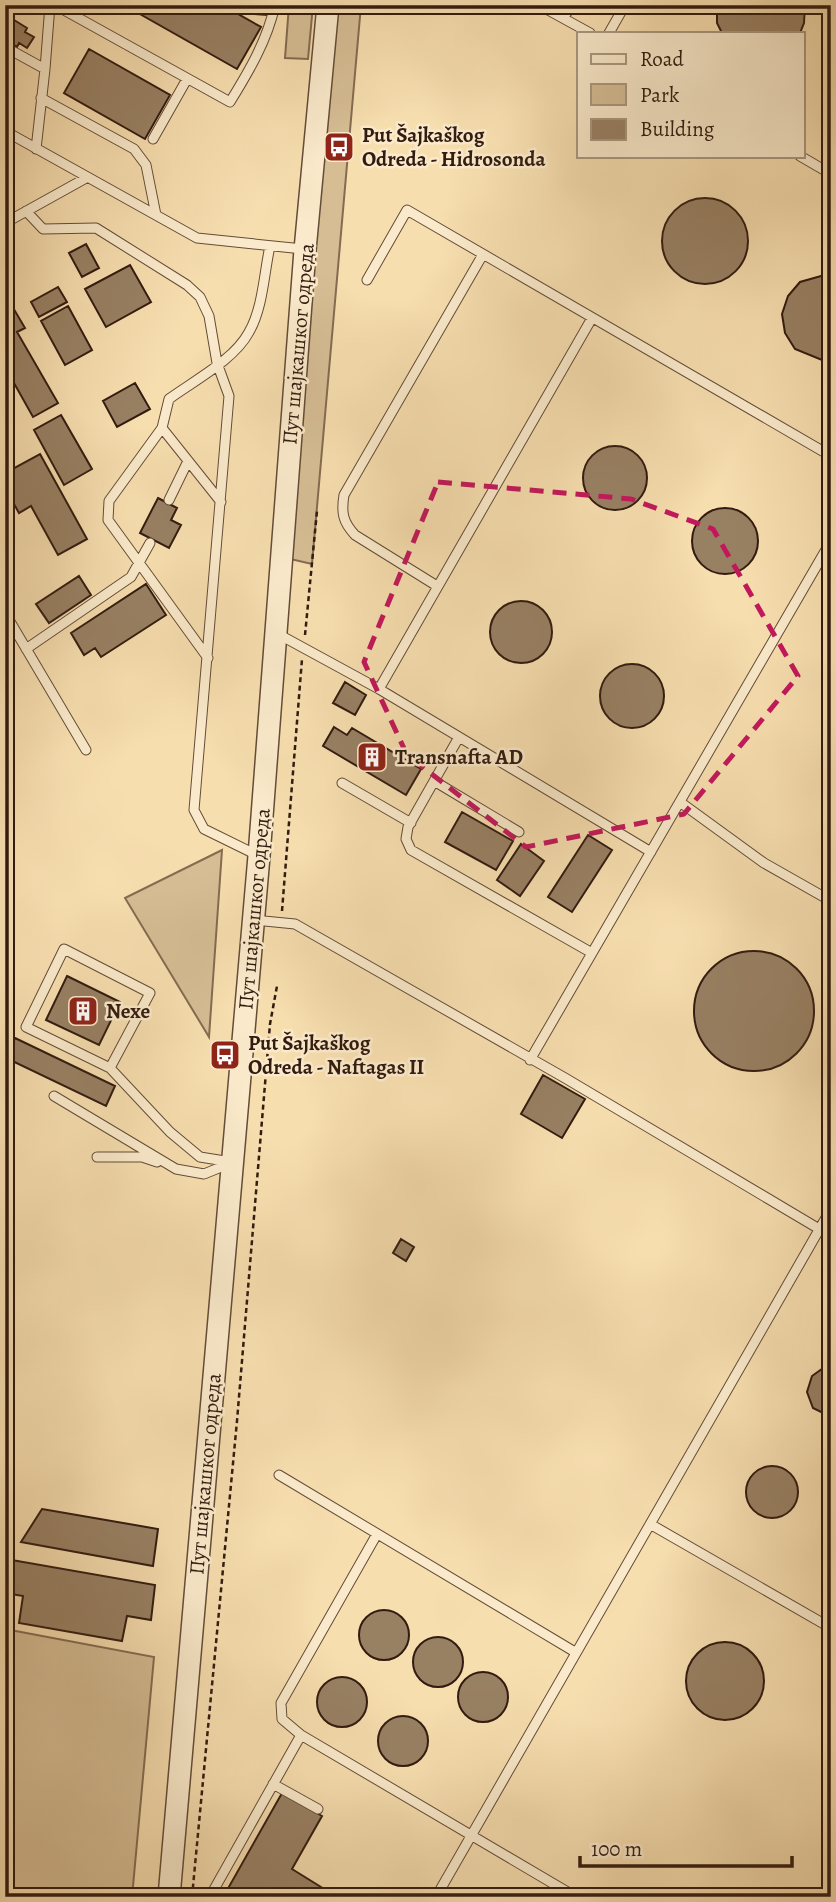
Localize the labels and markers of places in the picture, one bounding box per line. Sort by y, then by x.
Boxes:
place label: Put Šajkaškog Odreda - Hidrosonda [362,121,547,173]
bus stop icon: Put Šajkaškog Odreda - Hidrosonda [322,130,356,164]
building icon: Transnafta AD [355,740,389,774]
place label: Transnafta AD [395,743,523,771]
building icon: Nexe [66,994,100,1028]
place label: Nexe [106,997,150,1025]
place label: Put Šajkaškog Odreda - Naftagas II [248,1029,424,1081]
bus stop icon: Put Šajkaškog Odreda - Naftagas II [208,1038,242,1072]

